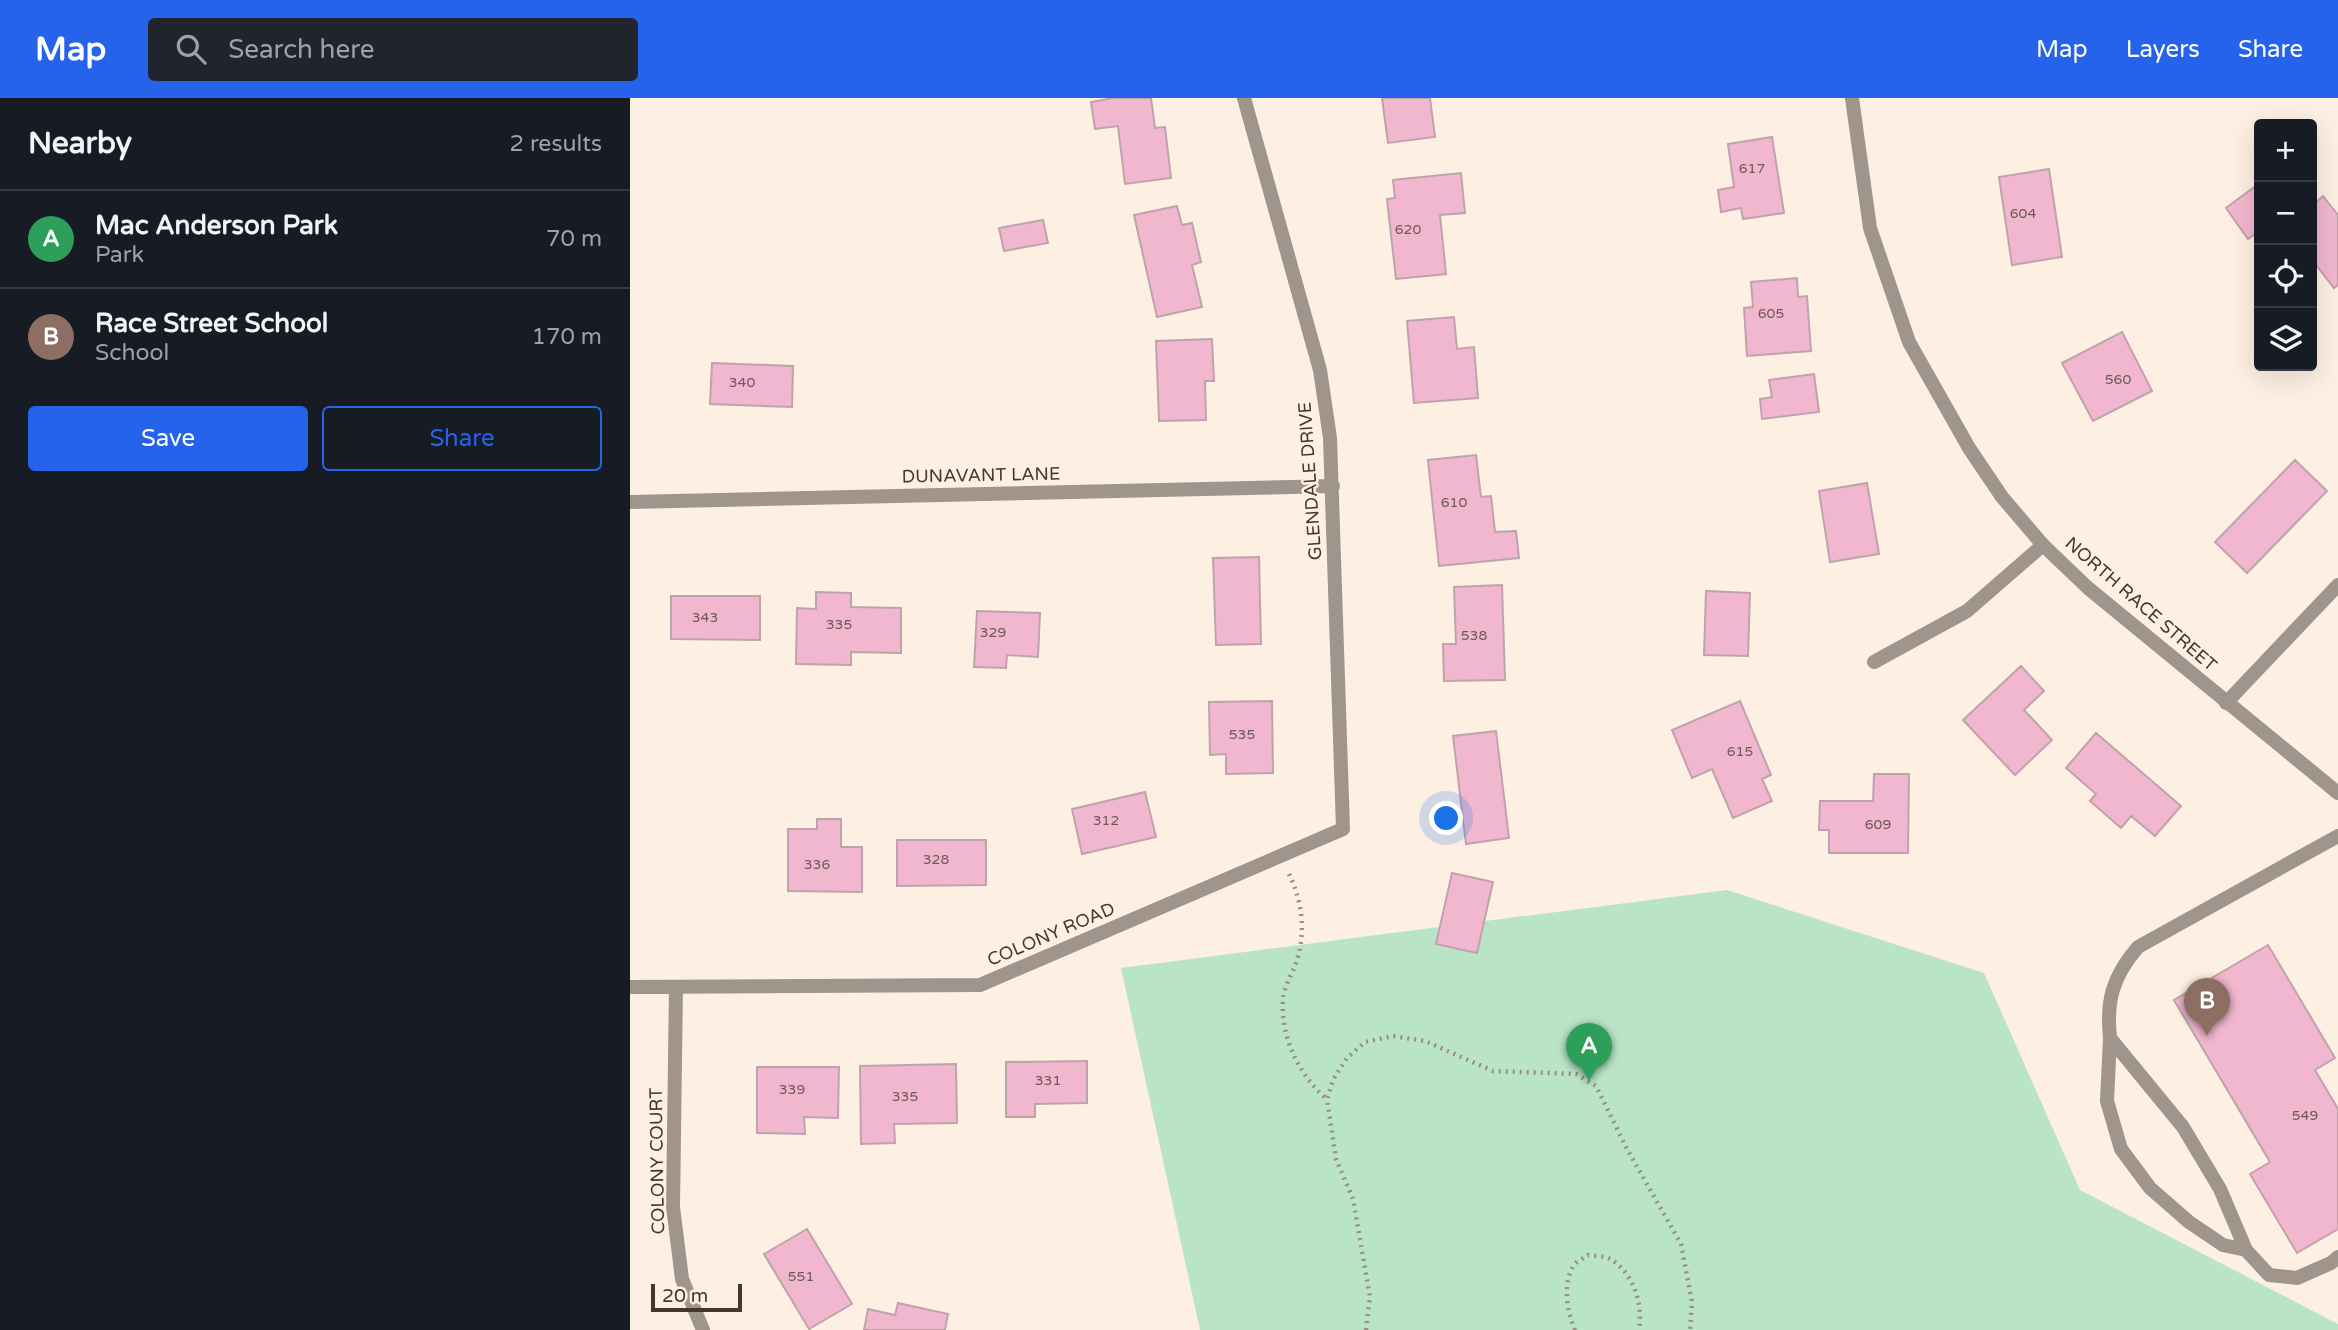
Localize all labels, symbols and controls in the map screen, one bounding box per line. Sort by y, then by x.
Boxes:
search box [148,18,638,81]
text: Map [35,30,106,69]
icon: search [172,30,210,68]
text: Search here [228,34,374,65]
text: Map [2036,35,2088,64]
text: Layers [2126,35,2200,64]
text: Share [2238,35,2303,64]
map controls [2254,119,2317,371]
button: + [2254,119,2317,182]
text: Nearby [28,125,132,162]
text: 2 results [509,130,602,158]
house number: 617 [1739,160,1765,177]
button: − [2254,182,2317,245]
house number: 604 [2010,205,2036,222]
text: Mac Anderson Park [95,210,338,241]
house number: 620 [1395,221,1421,238]
text: A [42,225,60,253]
text: 70 m [546,225,602,253]
text: Park [95,241,144,269]
button: locate [2254,245,2317,308]
house number: 605 [1758,305,1784,322]
text: Race Street School [95,308,328,339]
button: layers [2254,308,2317,371]
text: B [43,323,59,351]
text: 170 m [532,323,602,351]
text: School [95,339,169,367]
house number: 560 [2105,371,2131,388]
house number: 340 [729,374,755,391]
street label: GLENDALE DRIVE [1293,401,1327,561]
button: Save [28,406,308,471]
button: Share [322,406,602,471]
street label: DUNAVANT LANE [901,463,1061,487]
house number: 610 [1441,494,1467,511]
street label: NORTH RACE STREET [2061,532,2221,676]
house number: 343 [692,609,718,626]
house number: 335 [826,616,852,633]
house number: 329 [980,624,1006,641]
house number: 538 [1461,627,1487,644]
house number: 535 [1229,726,1255,743]
house number: 615 [1727,743,1753,760]
your location [1429,801,1463,835]
house number: 312 [1093,812,1119,829]
house number: 609 [1865,816,1891,833]
house number: 328 [923,851,949,868]
house number: 336 [804,856,830,873]
street label: COLONY ROAD [984,897,1118,971]
pin: B [2184,978,2230,1036]
pin: A [1566,1023,1612,1081]
house number: 331 [1035,1072,1061,1089]
house number: 339 [779,1081,805,1098]
street label: COLONY COURT [645,1087,669,1234]
house number: 335 [892,1088,918,1105]
house number: 549 [2292,1107,2318,1124]
house number: 551 [788,1268,814,1285]
scale bar [651,1281,742,1313]
text: 20 m [662,1285,708,1307]

